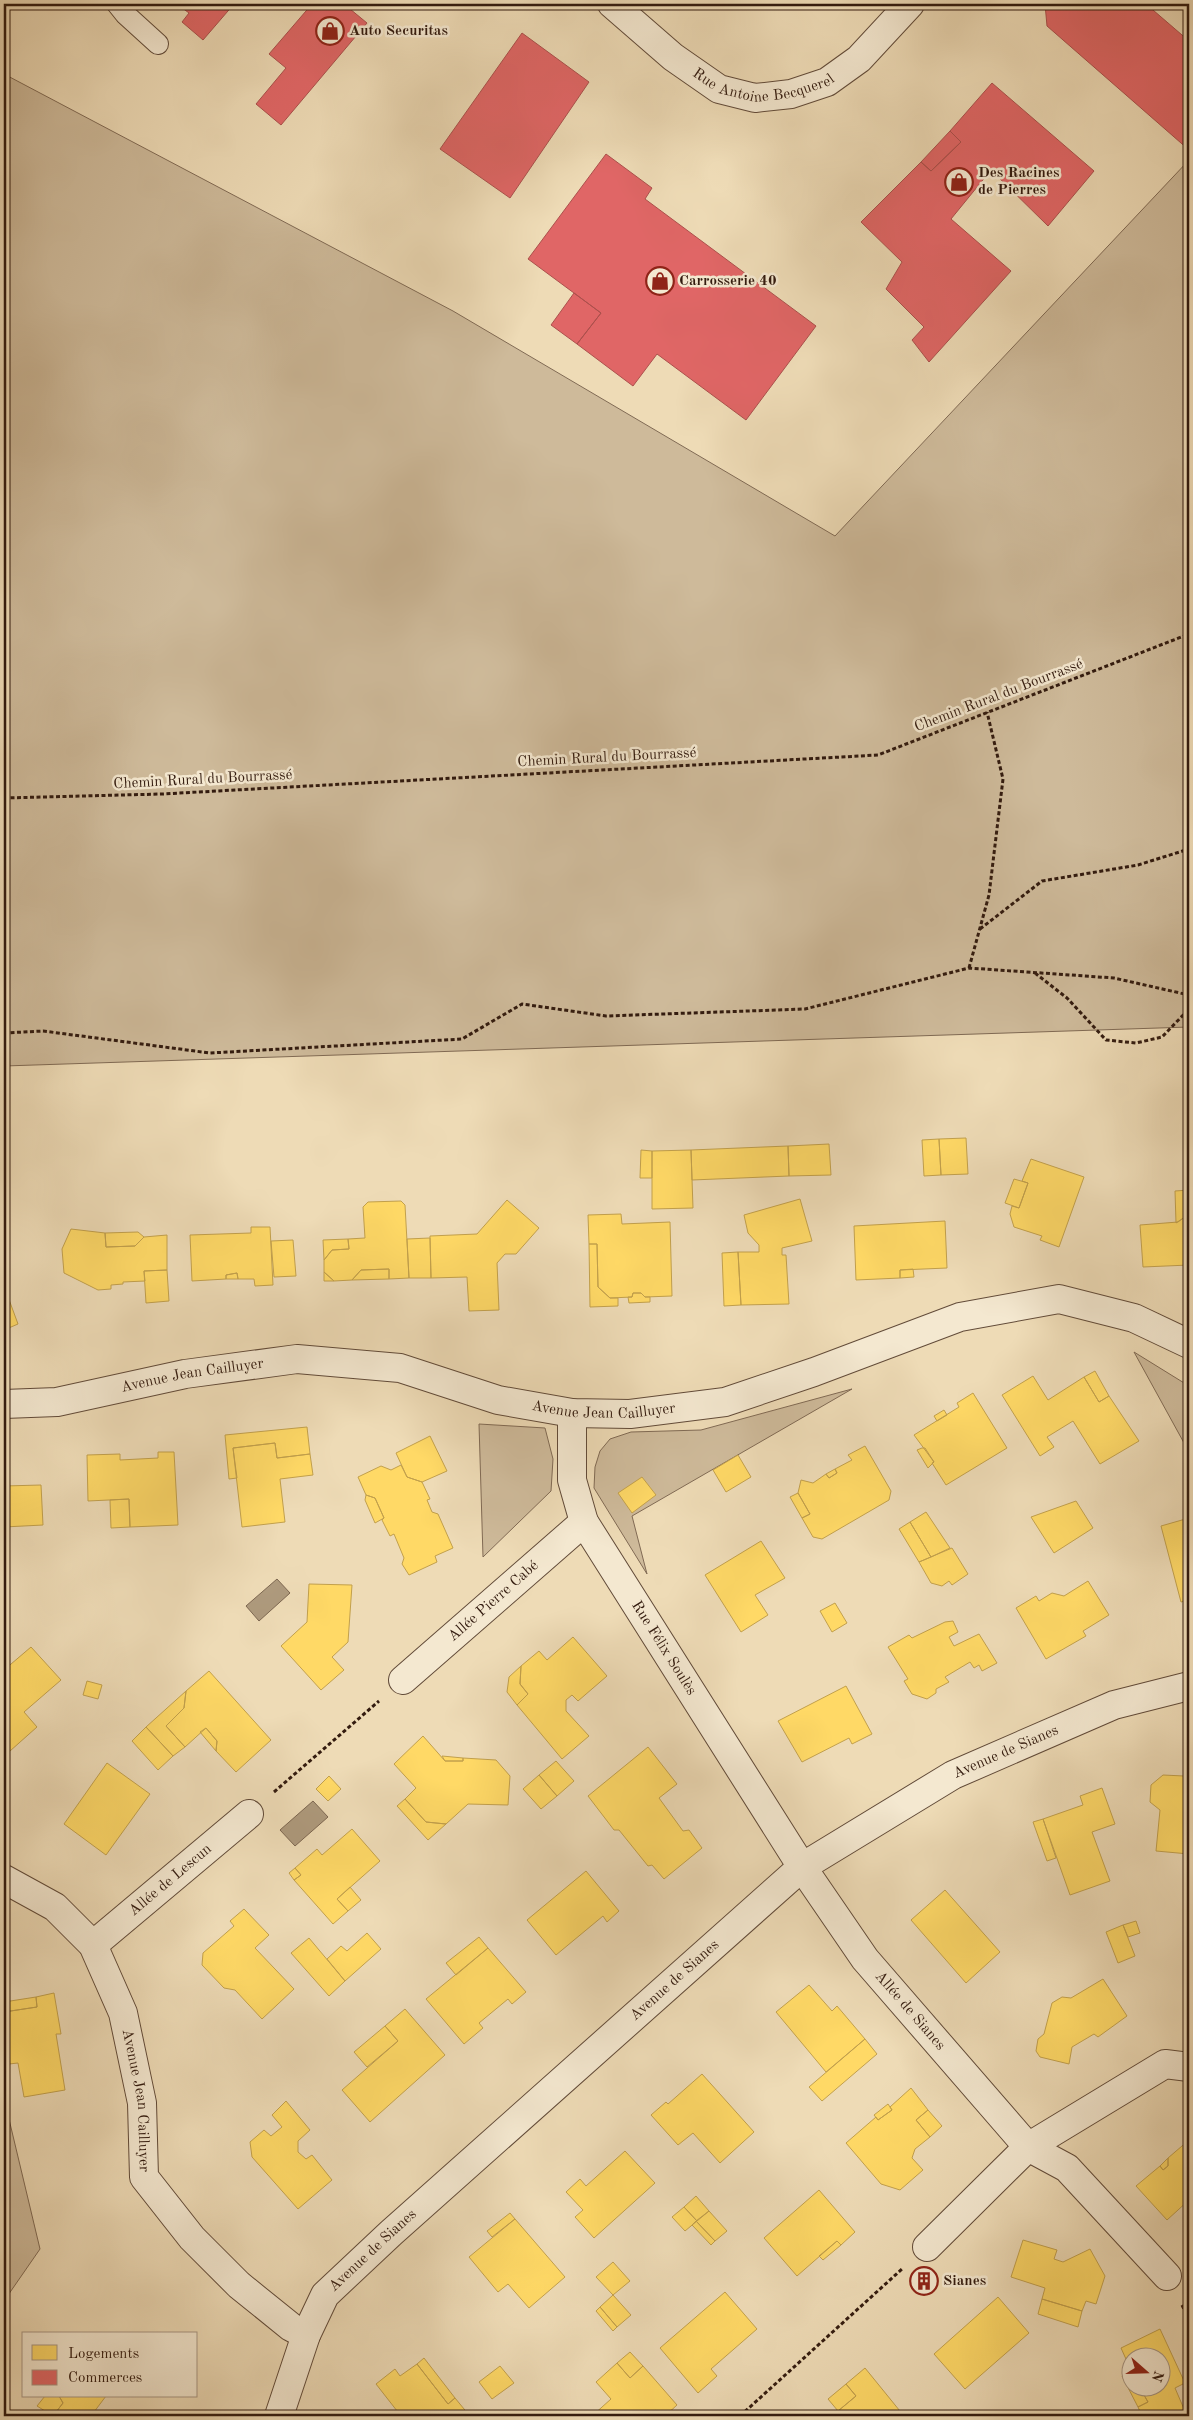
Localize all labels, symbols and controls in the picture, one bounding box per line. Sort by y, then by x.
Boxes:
shop icon: Auto Securitas [315,16,345,46]
place label: Auto Securitas [349,24,448,39]
street label: Rue Antoine Becquerel [689,58,839,82]
text: Rue Antoine Becquerel [690,66,837,106]
place label: Des Racines de Pierres [978,166,1059,198]
shop icon: Des Racines de Pierres [944,167,974,197]
shop icon: Carrosserie 40 [645,266,675,296]
place label: Carrosserie 40 [679,274,777,289]
street label: Chemin Rural du Bourrassé [913,657,1086,735]
street label: Chemin Rural du Bourrassé [517,746,697,770]
street label: Chemin Rural du Bourrassé [113,768,293,792]
street label: Avenue Jean Cailluyer [120,1356,265,1395]
street label: Avenue Jean Cailluyer [530,1399,676,1422]
street label: Allée Pierre Cabé [445,1558,541,1644]
street label: Rue Félix Soulès [629,1598,699,1698]
street label: Avenue de Sianes [951,1723,1061,1781]
street label: Allée de Lescun [126,1841,215,1919]
street label: Avenue de Sianes [627,1937,722,2024]
street label: Allée de Sianes [872,1969,948,2053]
street label: Avenue Jean Cailluyer [119,2028,151,2172]
street label: Avenue de Sianes [326,2207,419,2294]
building icon: Sianes [909,2266,939,2296]
place label: Sianes [943,2274,986,2289]
legend [22,2332,198,2398]
text: Logements [68,2347,139,2362]
north arrow [1120,2348,1170,2398]
text: N [1149,2369,1166,2384]
text: Commerces [68,2371,142,2386]

